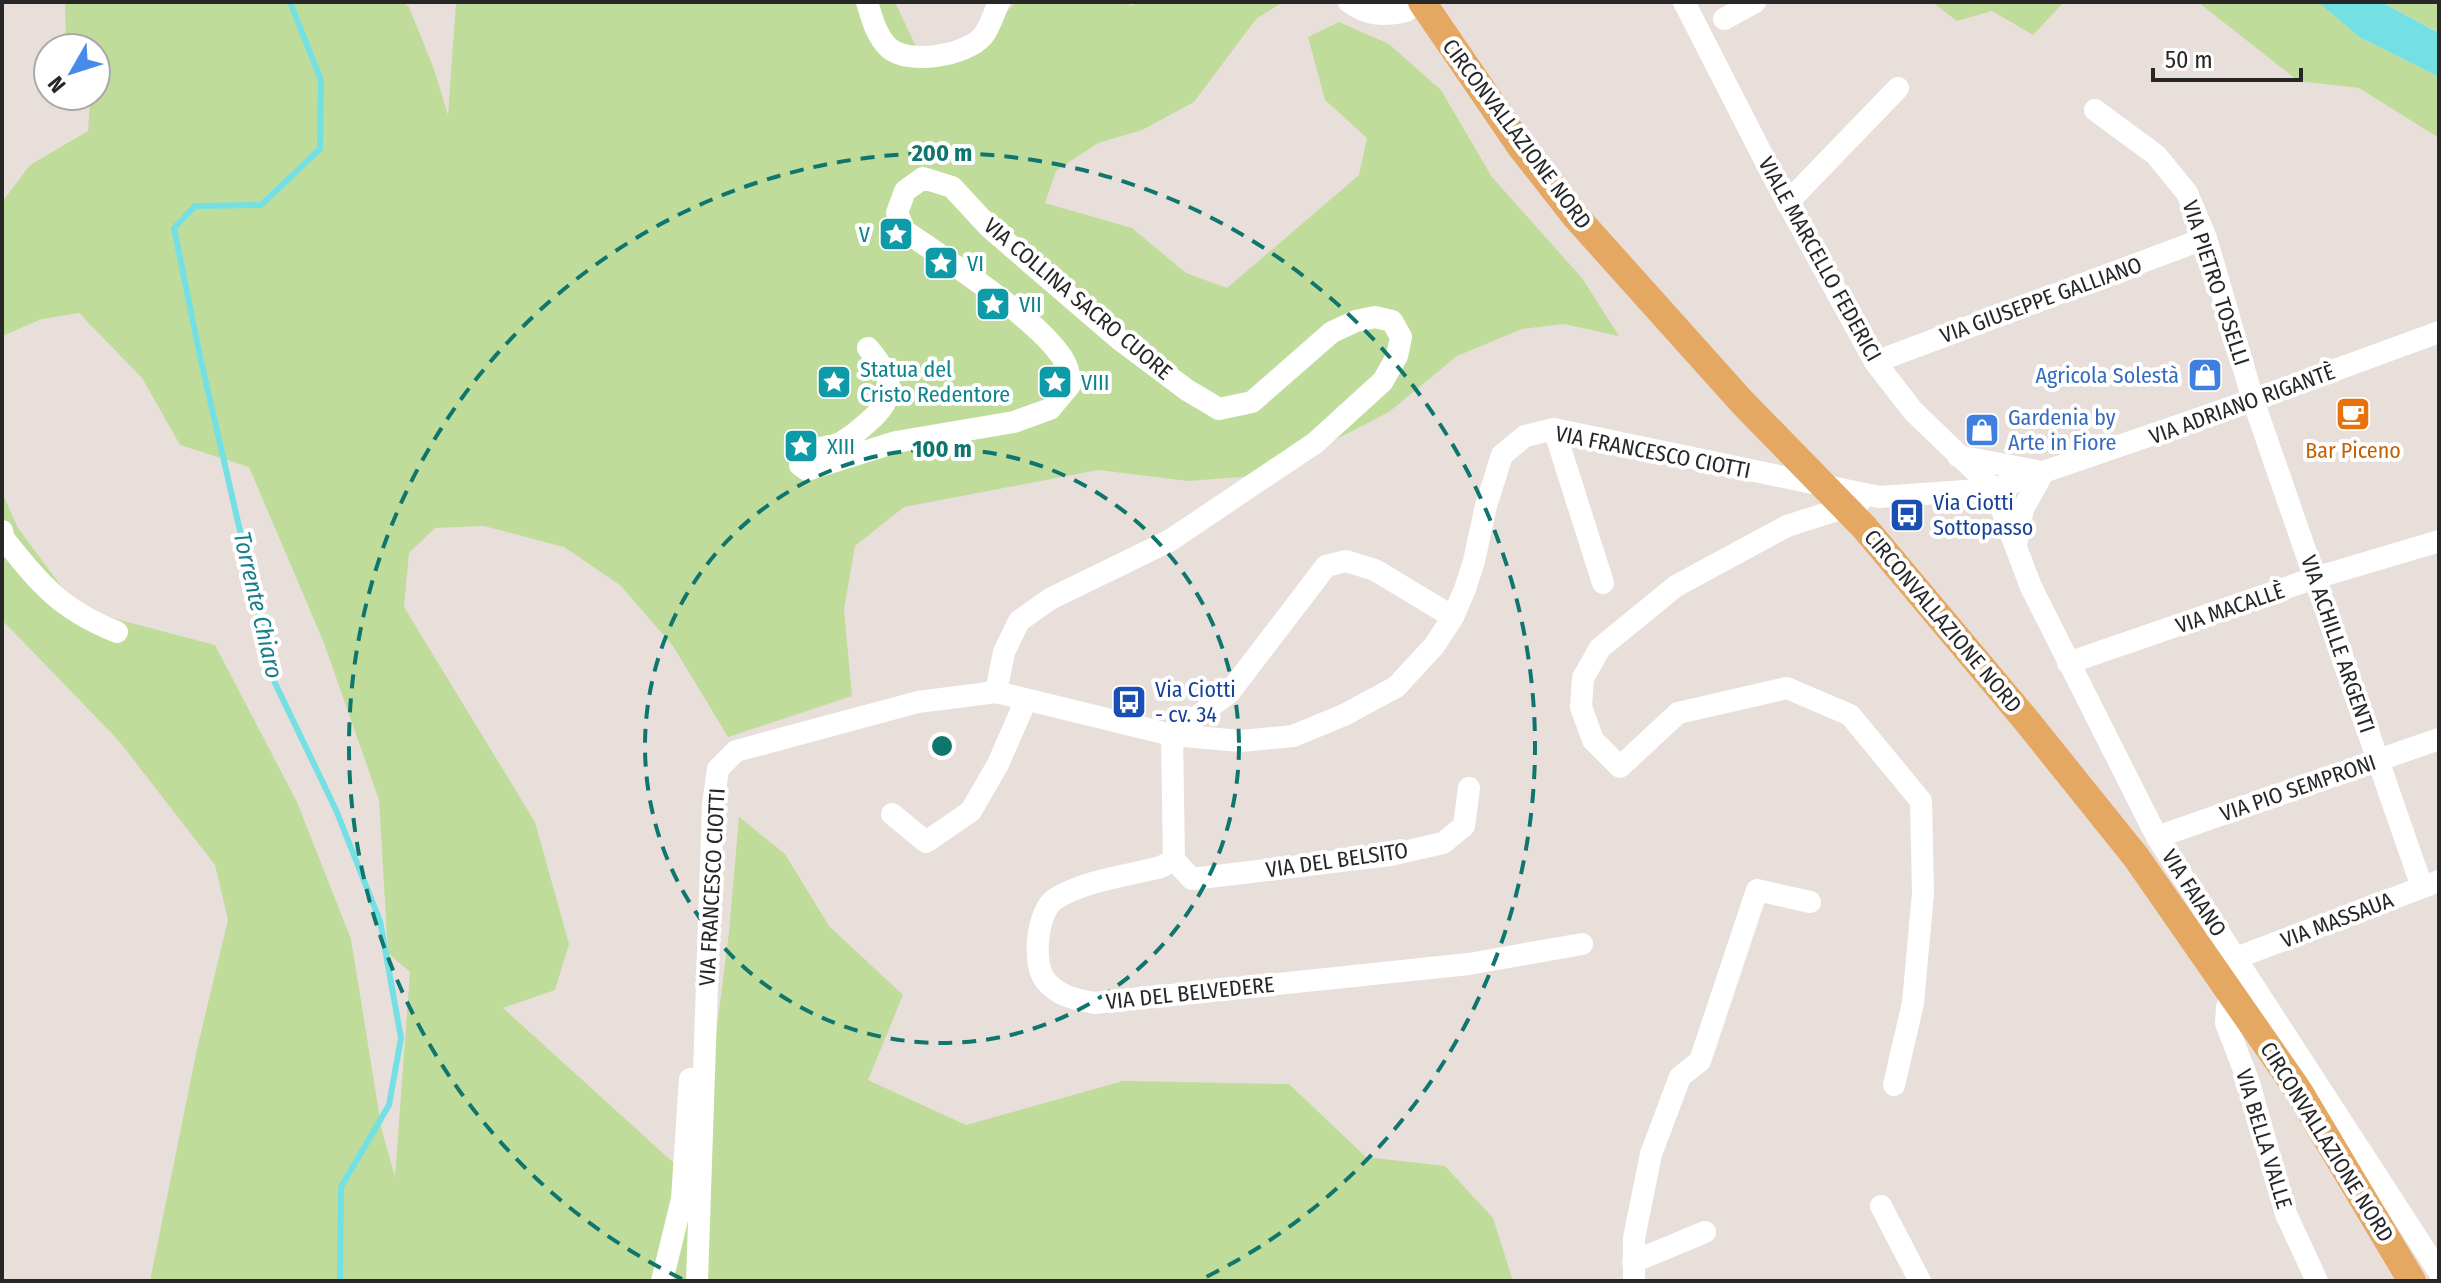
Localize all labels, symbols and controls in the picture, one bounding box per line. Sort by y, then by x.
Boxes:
north arrow [32,32,112,112]
scale bar [2153,32,2301,82]
street label: CIRCONVALLAZIONE NORD [1437,34,1597,234]
text: 50 m [2165,46,2213,74]
text: N [42,71,71,98]
text: 200 m [911,139,972,167]
street label: VIALE MARCELLO FEDERICI [1753,152,1887,366]
street label: VIA PIETRO TOSELLI [2177,197,2255,369]
street label: VIA COLLINA SACRO CUORE [978,212,1178,386]
place icon: V [877,215,915,253]
place label: V [859,221,871,248]
place icon: VI [922,244,960,282]
place label: VI [967,250,984,277]
street label: VIA GIUSEPPE GALLIANO [1936,251,2146,349]
place icon: VII [974,285,1012,323]
place label: VII [1019,291,1042,318]
place label: Statua del Cristo Redentore [860,356,1010,408]
shop icon: Agricola Solestà [2186,356,2224,394]
street label: VIA ADRIANO RIGANTÈ [2146,358,2338,450]
place label: Agricola Solestà [2035,362,2179,389]
place icon: Statua del Cristo Redentore [815,363,853,401]
place icon: VIII [1036,363,1074,401]
place label: VIII [1081,369,1110,396]
cafe icon: Bar Piceno [2334,395,2372,433]
place label: Gardenia by Arte in Fiore [2008,404,2116,456]
shop icon: Gardenia by Arte in Fiore [1963,411,2001,449]
street label: VIA FRANCESCO CIOTTI [1553,420,1753,484]
place icon: XIII [782,427,820,465]
place label: XIII [827,433,855,460]
text: 100 m [912,435,972,463]
place label: Bar Piceno [2305,437,2401,464]
place label: Via Ciotti Sottopasso [1933,489,2033,541]
bus stop icon: Via Ciotti Sottopasso [1888,496,1926,534]
street label: CIRCONVALLAZIONE NORD [1858,524,2028,718]
water label: Torrente Chiaro [228,529,288,681]
street label: VIA ACHILLE ARGENTI [2295,552,2381,736]
street label: VIA MACALLÈ [2172,577,2288,639]
place label: Via Ciotti - cv. 34 [1155,676,1236,728]
bus stop icon: Via Ciotti - cv. 34 [1110,683,1148,721]
centre of rings [928,732,956,760]
street label: VIA PIO SEMPRONI [2217,749,2379,827]
street label: VIA FRANCESCO CIOTTI [693,787,731,987]
street label: VIA DEL BELSITO [1264,837,1410,883]
street label: VIA FAIANO [2156,844,2232,942]
street label: VIA MASSAUA [2277,886,2397,954]
street label: VIA DEL BELVEDERE [1104,971,1276,1015]
street label: CIRCONVALLAZIONE NORD [2254,1037,2400,1247]
street label: VIA BELLA VALLE [2230,1066,2298,1212]

